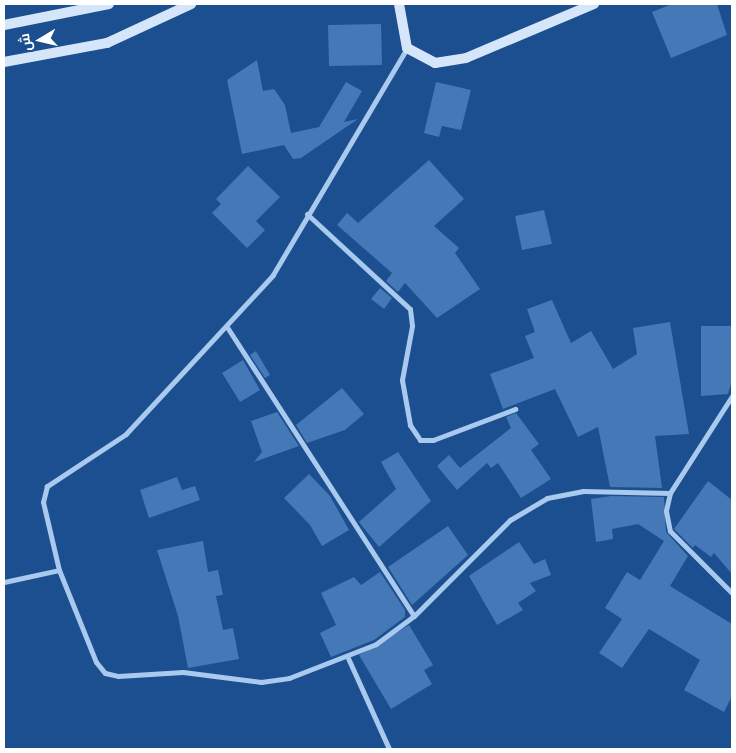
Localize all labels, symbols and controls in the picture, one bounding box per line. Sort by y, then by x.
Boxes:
north arrow [15,15,65,65]
text: ش [14,32,35,53]

